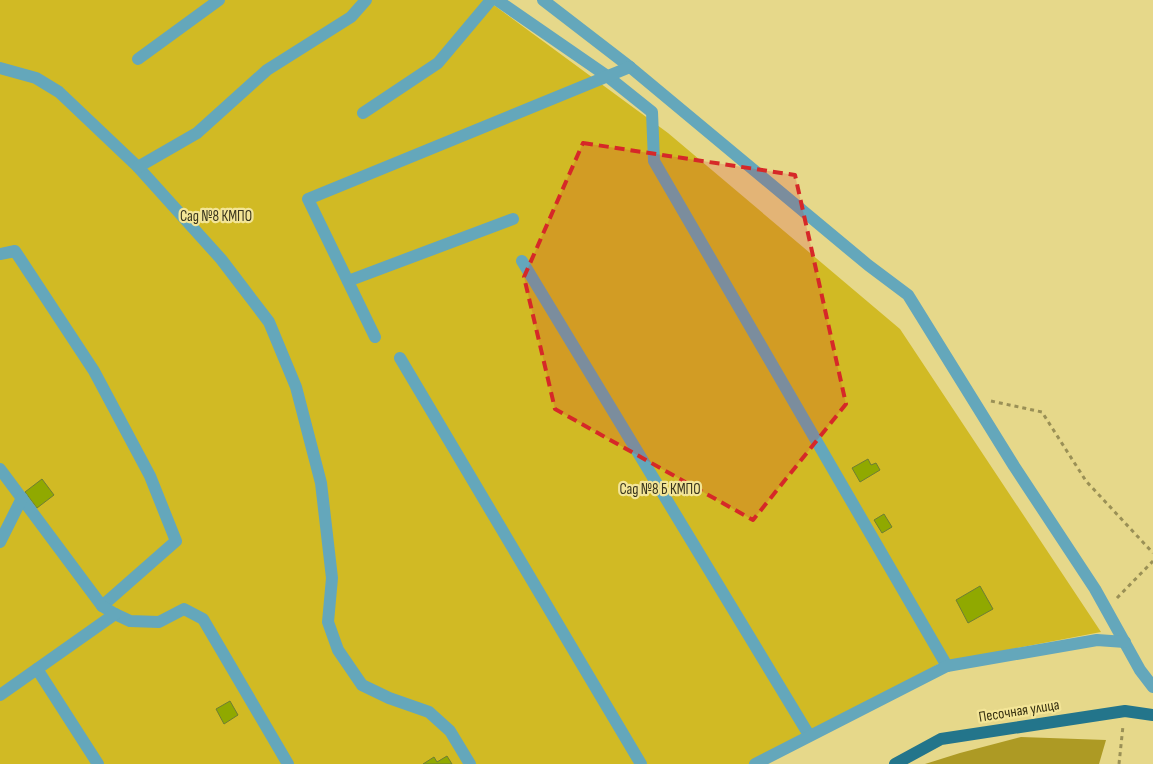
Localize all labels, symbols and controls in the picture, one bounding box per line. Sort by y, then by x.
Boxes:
park label: Сад №8 КМПО [180,207,252,226]
park label: Сад №8 Б КМПО [619,480,701,499]
street label: Песочная улица [977,695,1061,727]

